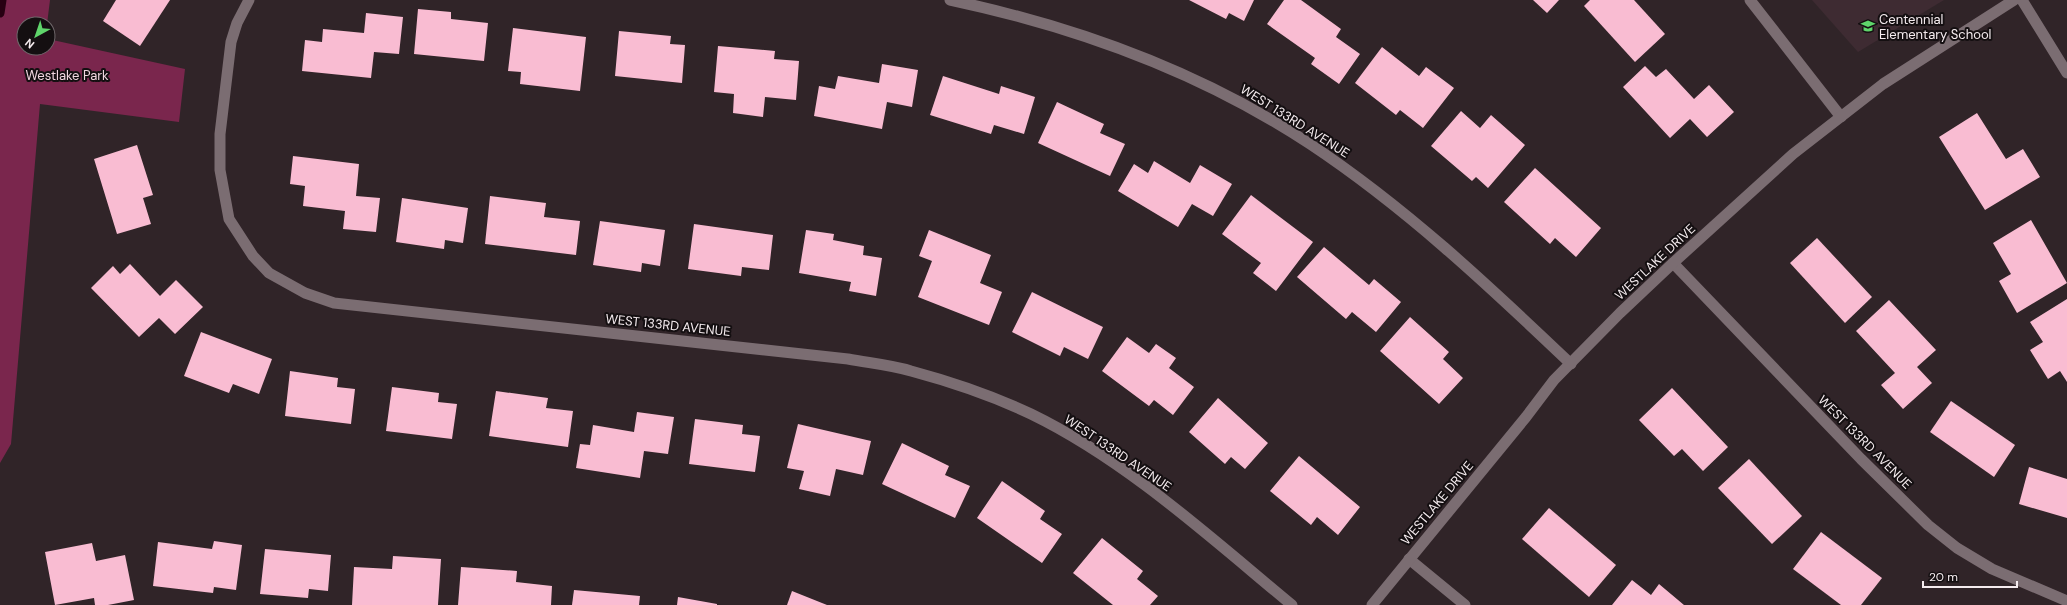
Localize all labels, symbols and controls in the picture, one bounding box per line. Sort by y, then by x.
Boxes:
place label: Centennial Elementary School [1879,11,1992,43]
north arrow [16,16,56,56]
school or university icon: Centennial Elementary School [1860,18,1876,34]
text: N [22,36,37,52]
park label: Westlake Park [25,67,109,84]
street label: WEST 133RD AVENUE [1237,80,1353,162]
street label: WESTLAKE DRIVE [1611,220,1699,304]
street label: WEST 133RD AVENUE [605,310,731,340]
street label: WEST 133RD AVENUE [1815,392,1915,492]
street label: WEST 133RD AVENUE [1061,411,1175,495]
street label: WESTLAKE DRIVE [1397,458,1477,548]
scale bar [1923,563,2017,589]
text: 20 m [1929,569,1958,585]

